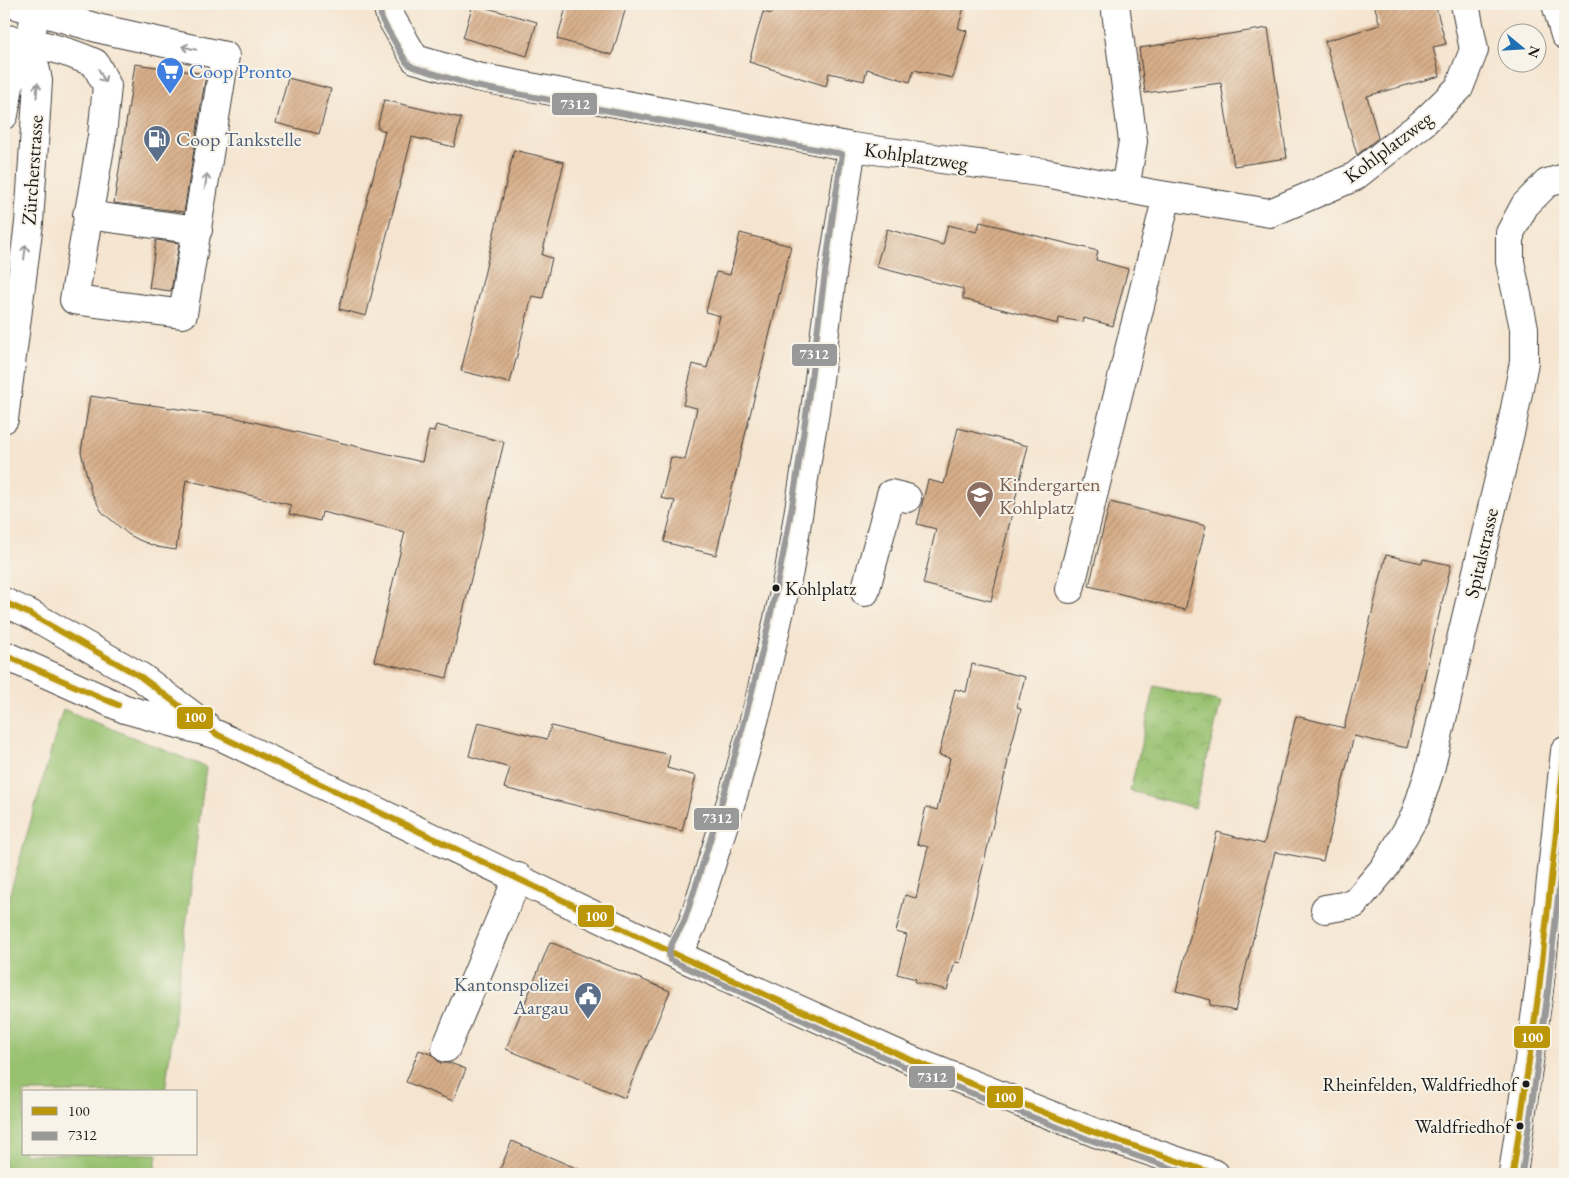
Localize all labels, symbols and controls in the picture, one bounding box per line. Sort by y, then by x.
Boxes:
north arrow [1496,22,1546,72]
one-way arrow [182,43,198,53]
text: N [1524,44,1545,61]
supermarket icon: Coop Pronto [155,56,185,95]
place label: Coop Pronto [189,58,292,84]
one-way arrow [98,68,107,83]
one-way arrow [33,82,42,98]
line badge: 7312 [551,92,598,116]
text: 7312 [560,95,590,113]
street label: Kohlplatzweg [1338,105,1438,189]
street label: Zürcherstrasse [15,114,49,226]
fuel station icon: Coop Tankstelle [142,124,172,163]
place label: Coop Tankstelle [176,126,302,152]
street label: Kohlplatzweg [862,136,970,176]
one-way arrow [201,174,211,190]
one-way arrow [20,244,30,260]
line badge: 7312 [791,343,838,367]
text: 7312 [799,345,829,363]
place label: Kindergarten Kohlplatz [999,471,1101,520]
school or university icon: Kindergarten Kohlplatz [965,480,995,519]
street label: Spitalstrasse [1458,505,1504,601]
place label: Kohlplatz [785,576,857,601]
marker: Kohlplatz [771,583,781,593]
line badge: 100 [176,706,214,730]
text: 100 [184,708,207,726]
line badge: 7312 [693,807,740,831]
text: 7312 [702,809,732,827]
line badge: 100 [577,904,615,928]
text: 100 [585,907,608,925]
place label: Kantonspolizei Aargau [454,971,569,1020]
public building icon: Kantonspolizei Aargau [573,981,603,1020]
line badge: 100 [1513,1025,1551,1049]
text: 100 [1521,1028,1544,1046]
line badge: 7312 [908,1065,956,1089]
text: 7312 [917,1068,947,1086]
place label: Rheinfelden, Waldfriedhof [1322,1072,1519,1097]
marker: Rheinfelden, Waldfriedhof [1521,1079,1531,1089]
line badge: 100 [986,1085,1024,1109]
text: 100 [994,1088,1017,1106]
legend [22,1090,198,1156]
text: 100 [68,1101,90,1120]
place label: Waldfriedhof [1415,1114,1513,1139]
marker: Waldfriedhof [1515,1121,1525,1131]
text: 7312 [68,1125,98,1144]

